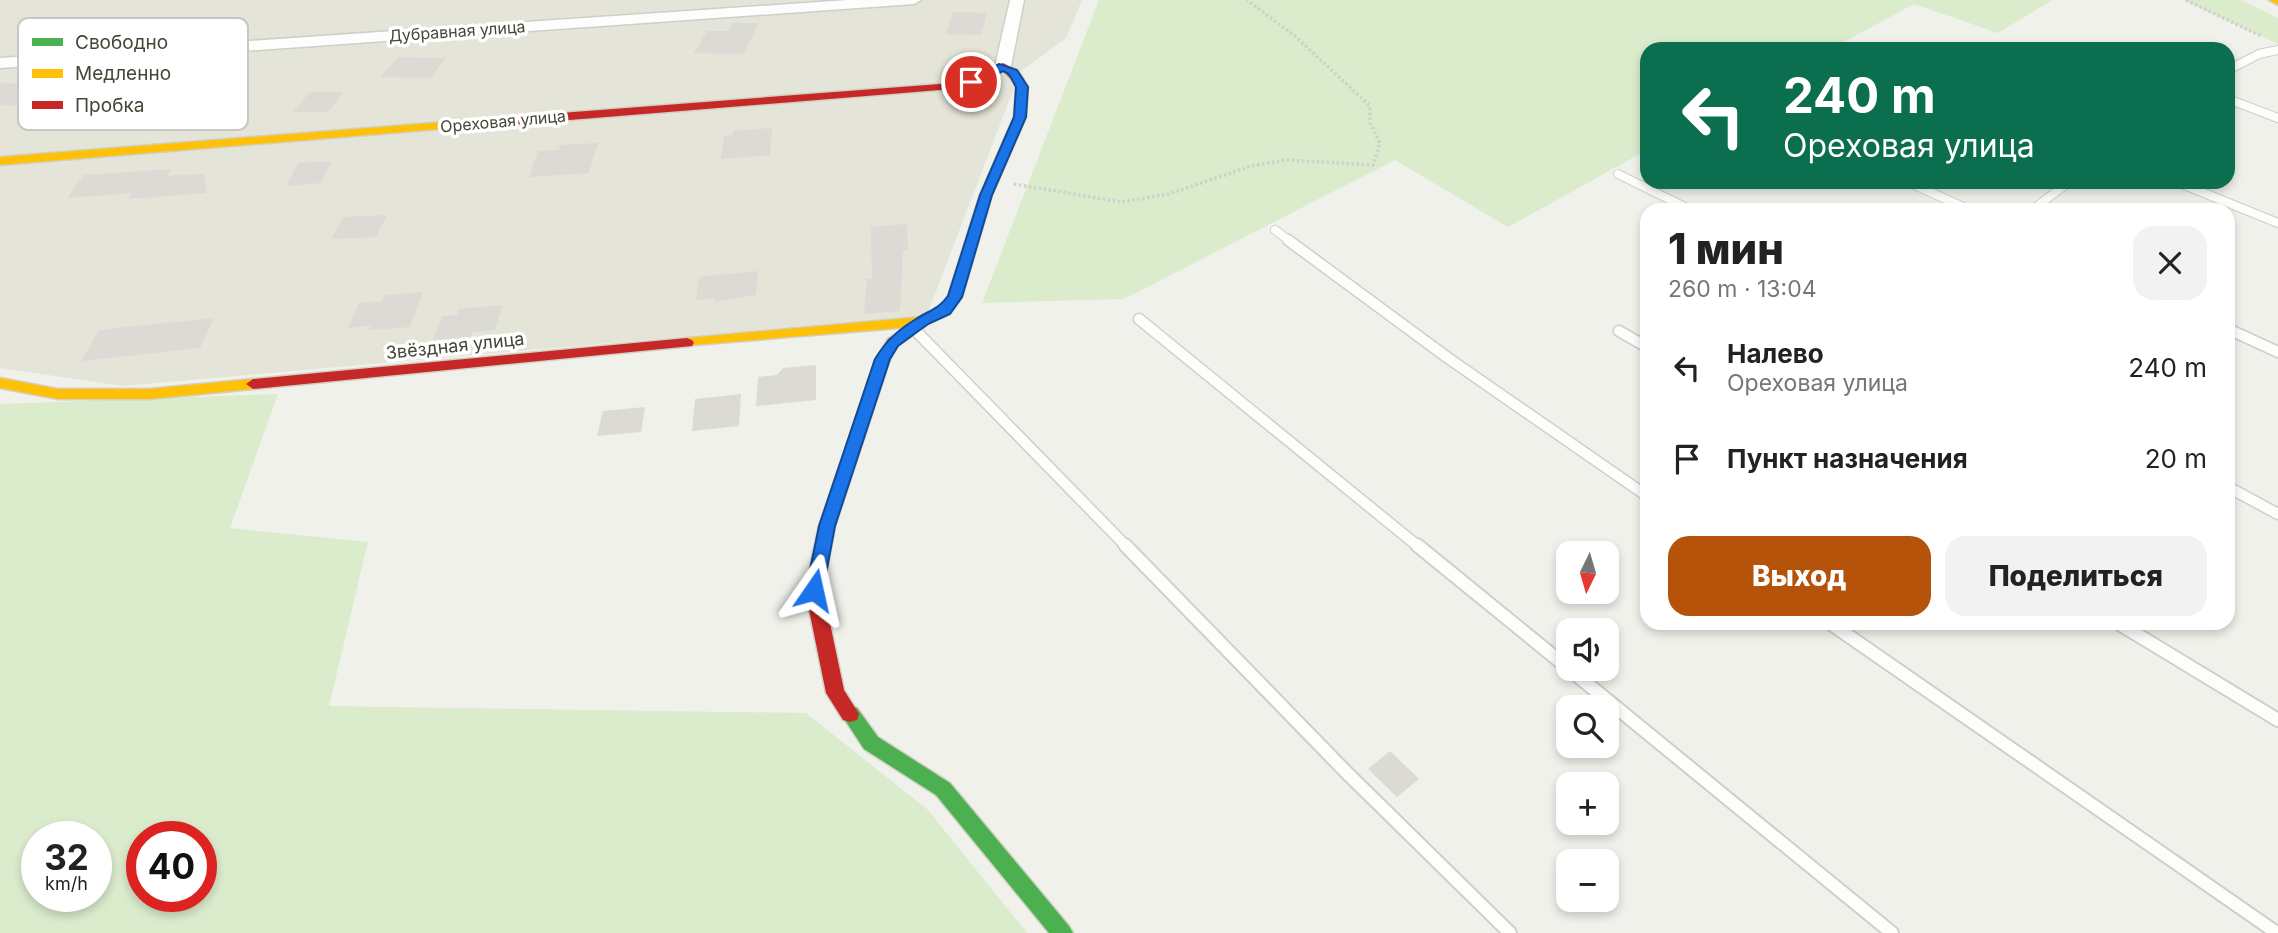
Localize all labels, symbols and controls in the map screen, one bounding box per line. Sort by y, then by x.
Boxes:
street label: Дубравная улица [388,16,526,46]
legend [18,18,248,130]
text: Свободно [75,31,168,54]
pin [941,52,1001,112]
text: Медленно [75,62,171,85]
icon: arrive [952,63,990,101]
text: 240 m [1783,66,1936,125]
icon: left [1668,70,1759,161]
text: Пробка [75,94,144,117]
street label: Ореховая улица [439,106,567,136]
text: Ореховая улица [1783,126,2035,165]
text: 1 мин [1668,223,1784,274]
button: close [2133,226,2207,300]
text: 260 m · 13:04 [1668,275,1817,303]
street label: Звёздная улица [385,328,525,363]
text: Налево [1727,338,1824,369]
icon: left [1668,349,1706,387]
text: 240 m [2128,352,2207,383]
text: Ореховая улица [1727,369,1908,397]
icon: arrive [1668,440,1706,478]
text: Пункт назначения [1727,443,1968,474]
text: 20 m [2145,443,2207,474]
button: Выход [1668,536,1931,616]
button: Поделиться [1945,536,2207,616]
north arrow [1556,541,1619,604]
map controls [1556,541,1619,912]
position arrow [777,553,851,627]
button: sound [1556,618,1619,681]
button: search [1556,695,1619,758]
button: + [1556,772,1619,835]
speed limit sign: 40 [126,821,217,912]
text: 32 [44,836,89,878]
button: − [1556,849,1619,912]
text: km/h [45,873,88,894]

